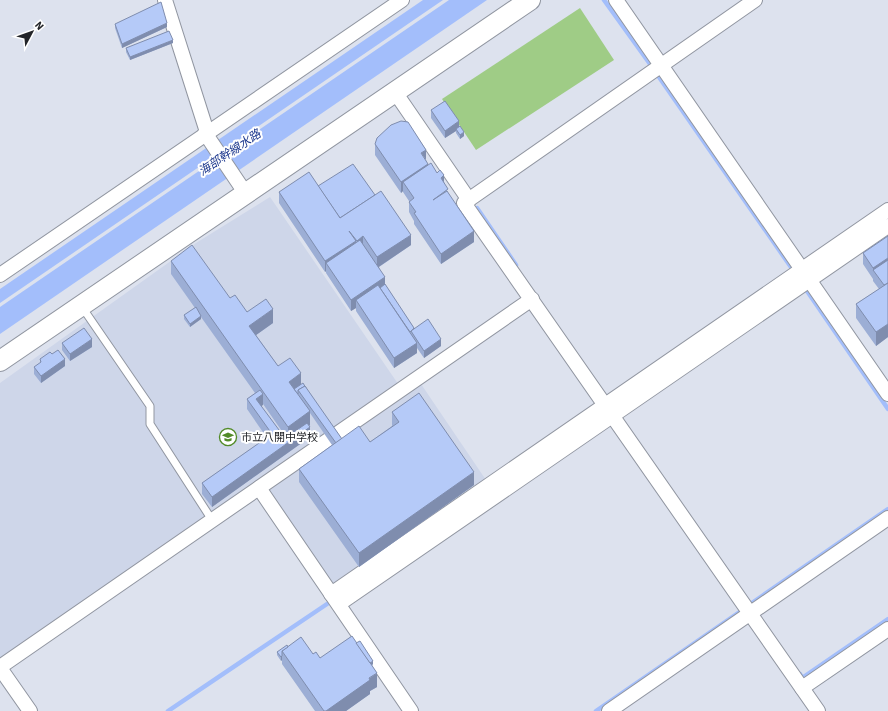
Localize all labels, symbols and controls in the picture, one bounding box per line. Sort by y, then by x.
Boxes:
north arrow [12,12,52,52]
text: N [31,18,47,33]
water label: 海部幹線水路 [195,125,265,180]
school or university icon: 市立八開中学校 [218,427,238,447]
place label: 市立八開中学校 [241,430,318,445]

